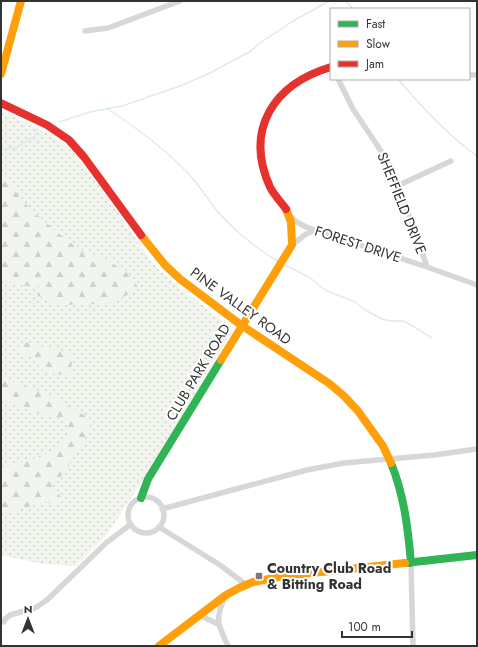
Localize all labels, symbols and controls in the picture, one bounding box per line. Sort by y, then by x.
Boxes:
legend [330,8,470,80]
text: Fast [366,15,385,33]
text: Slow [366,35,391,53]
text: Jam [364,55,384,73]
street label: SHEFFIELD DRIVE [372,149,432,257]
street label: FOREST DRIVE [312,221,404,267]
street label: PINE VALLEY ROAD [186,262,296,350]
street label: CLUB PARK ROAD [161,320,235,424]
place label: Country Club Road & Bitting Road [267,558,391,594]
marker: Country Club Road & Bitting Road [254,571,264,581]
north arrow [8,599,48,639]
text: N [24,601,32,617]
scale bar [342,613,412,639]
text: 100 m [348,618,381,636]

